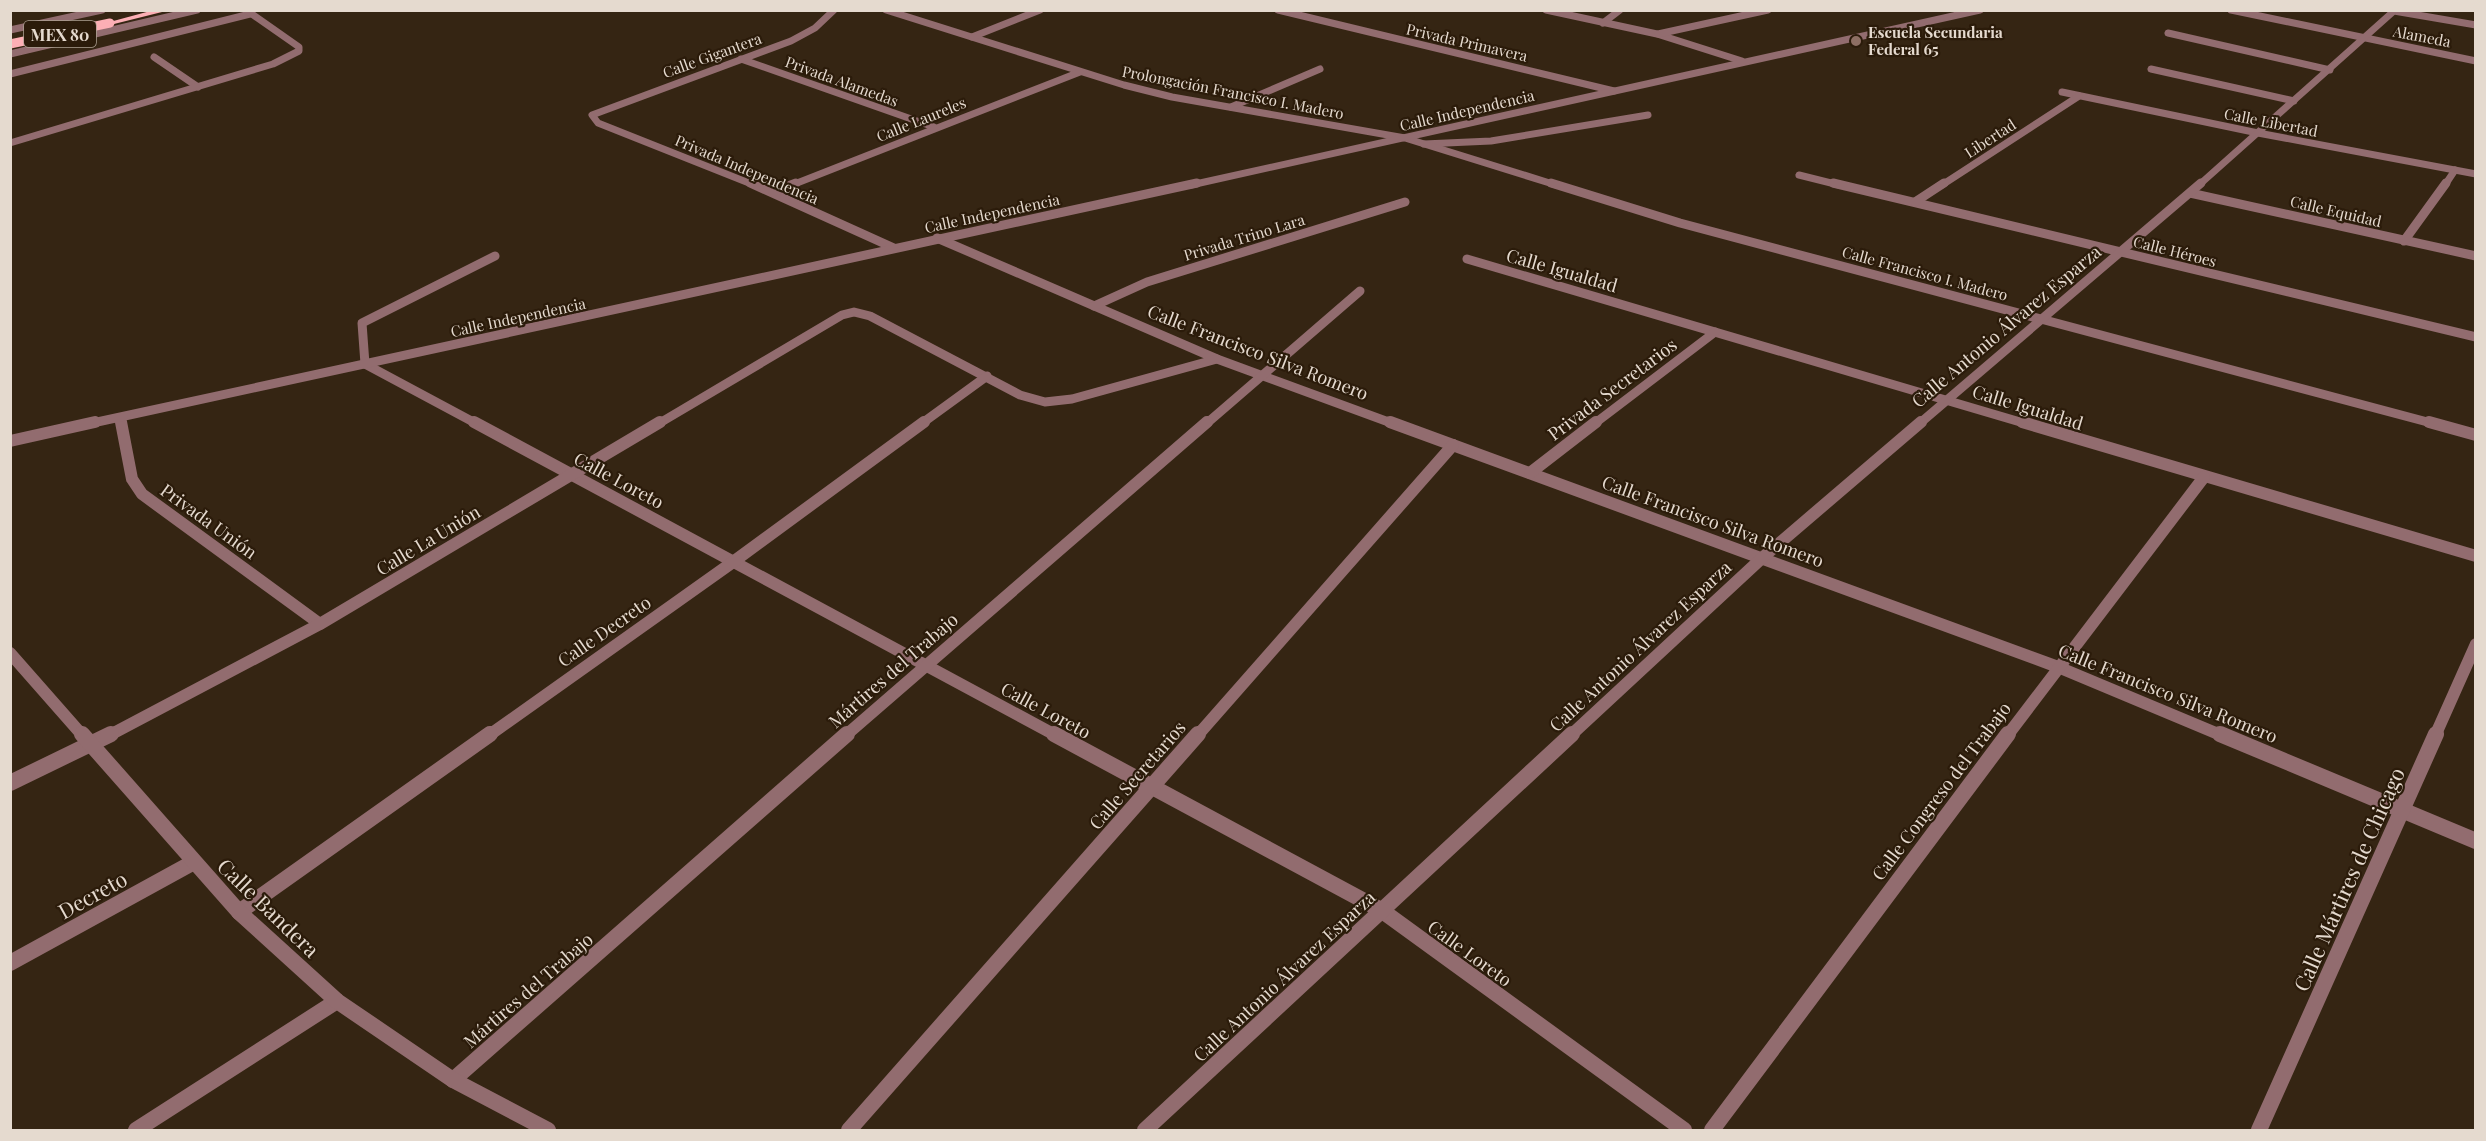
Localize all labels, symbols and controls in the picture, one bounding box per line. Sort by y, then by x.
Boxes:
street label: Privada Primavera [1404,18,1530,66]
street label: Alameda [2390,20,2453,51]
road number: MEX 80 [24,21,96,47]
place label: Escuela Secundaria Federal 65 [1868,22,2003,59]
street label: Calle Gigantera [660,28,765,82]
marker: Escuela Secundaria Federal 65 [1849,34,1863,48]
street label: Privada Alamedas [783,51,901,111]
street label: Prolongación Francisco I. Madero [1120,61,1346,123]
street label: Calle Independencia [1398,85,1537,135]
street label: Calle Laureles [873,92,969,146]
street label: Calle Libertad [2222,103,2320,141]
street label: Libertad [1960,114,2020,162]
street label: Privada Independencia [672,130,822,209]
street label: Calle Independencia [923,189,1062,237]
street label: Calle Equidad [2288,191,2384,231]
street label: Privada Trino Lara [1181,209,1308,265]
street label: Calle Héroes [2131,231,2219,271]
street label: Calle Antonio Álvarez Esparza [1906,240,2106,412]
street label: Calle Francisco I. Madero [1840,241,2010,305]
street label: Calle Igualdad [1504,243,1621,298]
street label: Calle Independencia [449,293,588,341]
street label: Calle Francisco Silva Romero [1144,299,1372,405]
street label: Privada Secretarios [1542,332,1682,446]
street label: Calle Igualdad [1970,379,2087,435]
street label: Calle Loreto [570,446,668,514]
street label: Calle Francisco Silva Romero [1599,470,1827,572]
street label: Privada Unión [156,478,262,564]
street label: Calle La Unión [371,499,485,581]
street label: Calle Antonio Álvarez Esparza [1544,555,1736,737]
street label: Calle Decreto [553,590,656,672]
street label: Mártires del Trabajo [823,607,963,733]
street label: Calle Francisco Silva Romero [2055,638,2281,748]
street label: Calle Loreto [997,676,1095,744]
street label: Calle Congreso del Trabajo [1866,697,2016,885]
street label: Calle Secretarios [1083,716,1191,834]
street label: Calle Mártires de Chicago [2286,763,2410,995]
street label: Calle Bandera [212,851,326,963]
street label: Decreto [53,864,131,924]
street label: Calle Antonio Álvarez Esparza [1188,885,1380,1067]
street label: Calle Loreto [1423,914,1517,992]
street label: Mártires del Trabajo [458,927,598,1053]

